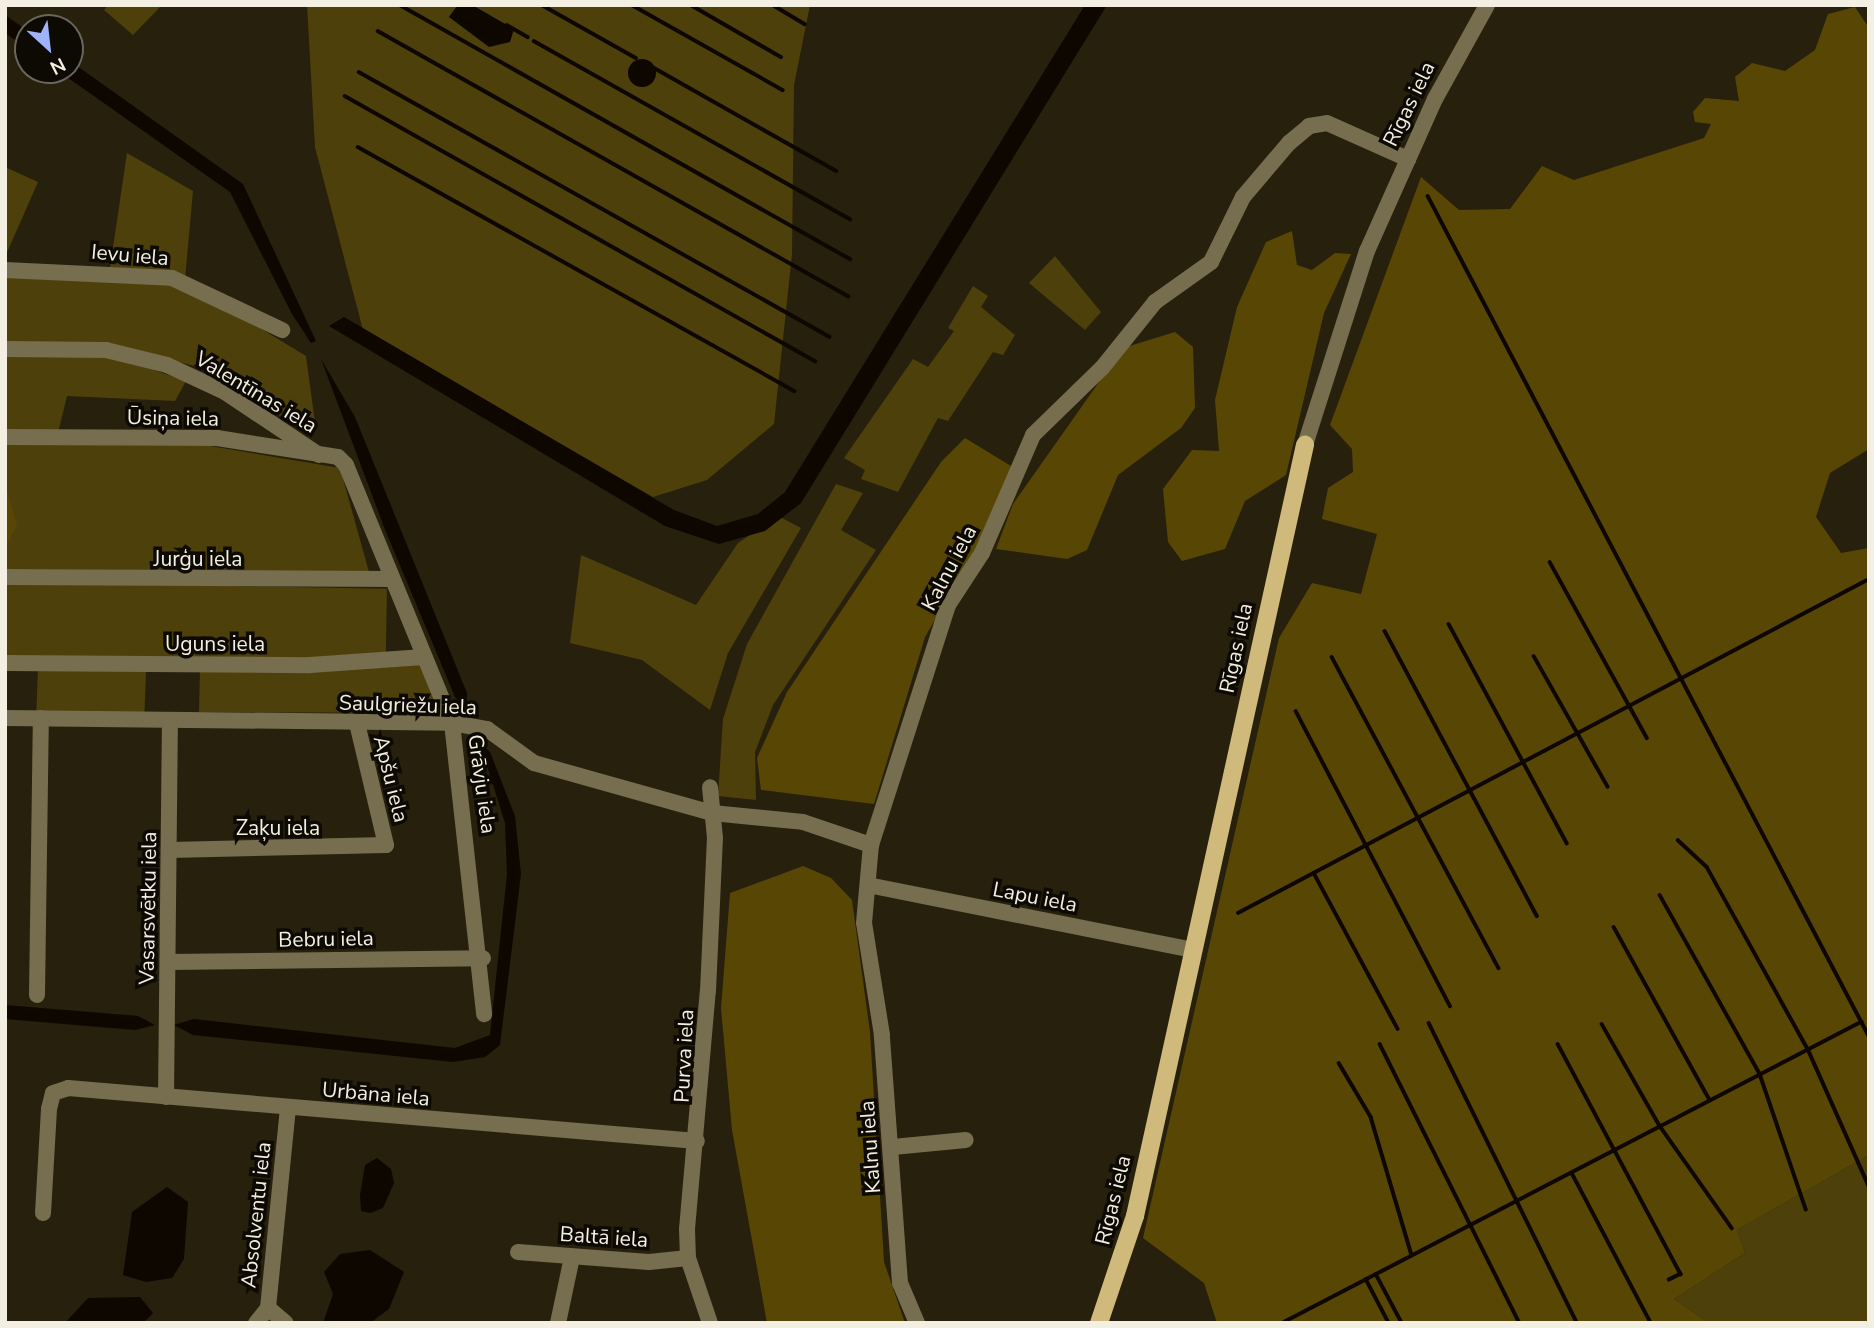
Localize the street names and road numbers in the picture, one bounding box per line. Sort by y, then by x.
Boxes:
street label: Rīgas iela [1378,57,1440,151]
street label: Ievu iela [90,239,170,271]
street label: Valentīnas iela [190,346,322,438]
street label: Ūsiņa iela [127,405,219,431]
street label: Kalnu iela [916,521,982,615]
street label: Jurģu iela [154,546,242,572]
street label: Rīgas iela [1214,601,1258,695]
street label: Uguns iela [165,631,265,657]
street label: Saulgriežu iela [339,690,477,720]
street label: Apšu iela [368,733,414,825]
street label: Grāvju iela [463,733,501,835]
street label: Zaķu iela [236,815,320,841]
street label: Vasarsvētku iela [134,831,162,985]
street label: Lapu iela [991,876,1079,918]
street label: Bebru iela [278,926,374,952]
street label: Purva iela [669,1009,699,1103]
street label: Urbāna iela [321,1077,431,1111]
street label: Kalnu iela [854,1100,886,1194]
street label: Absolventu iela [236,1141,276,1289]
street label: Rīgas iela [1090,1153,1136,1247]
street label: Baltā iela [559,1221,649,1253]

